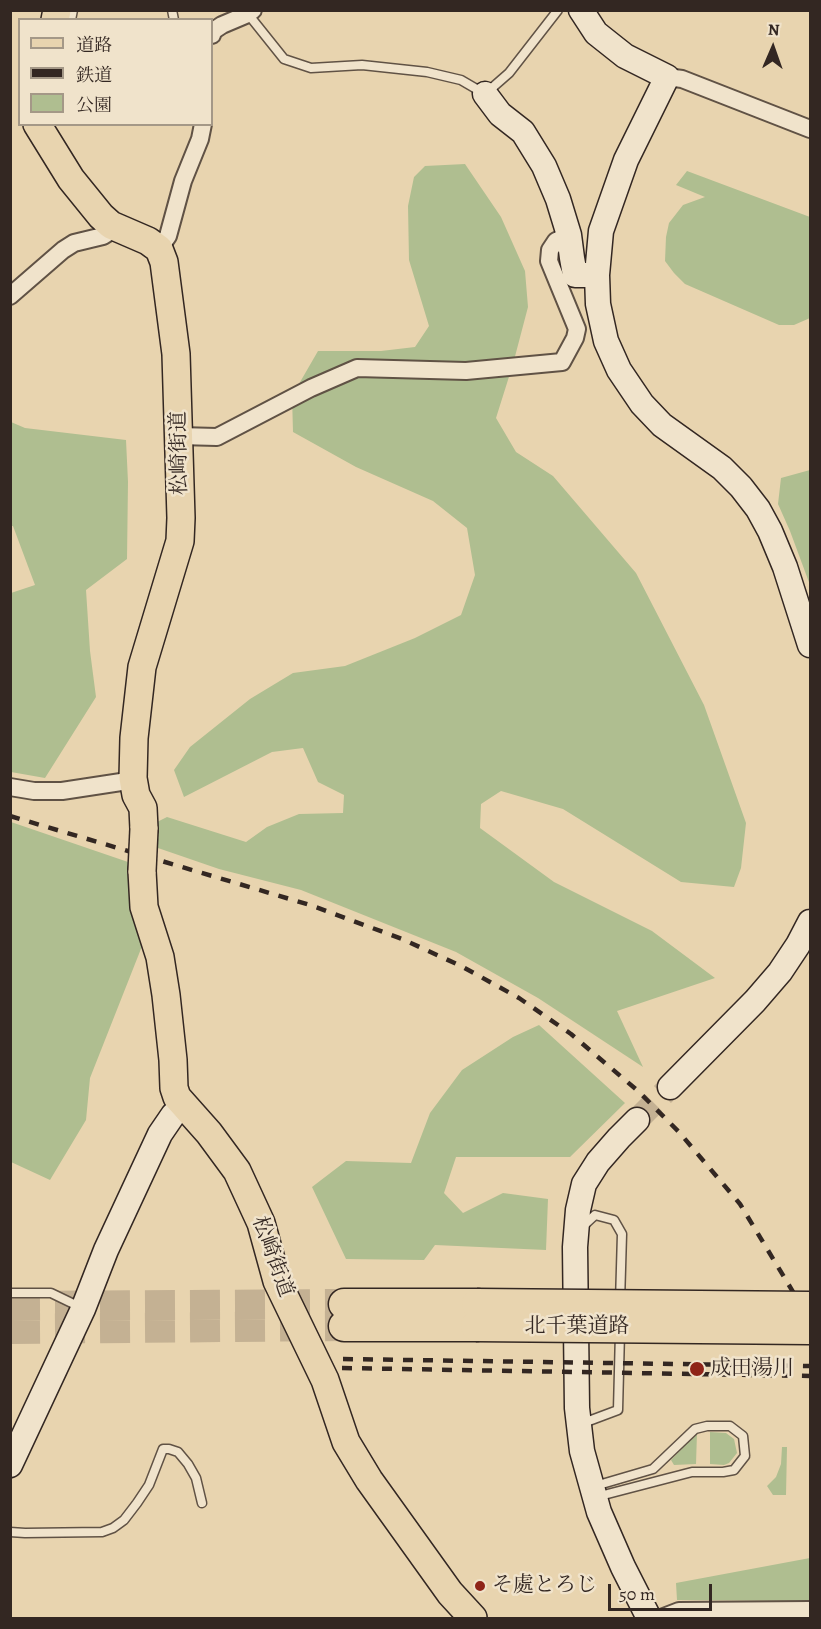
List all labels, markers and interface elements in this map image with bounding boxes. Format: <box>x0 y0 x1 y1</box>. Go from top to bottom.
legend <box>18 18 213 126</box>
north arrow <box>743 18 803 78</box>
text: N <box>767 19 780 41</box>
text: 道路 <box>76 33 112 57</box>
text: 鉄道 <box>76 63 112 87</box>
text: 公園 <box>76 93 112 117</box>
street label: 松崎街道 <box>167 411 193 495</box>
street label: 松崎街道 <box>246 1213 298 1301</box>
street label: 北千葉道路 <box>525 1314 629 1340</box>
place label: 成田湯川 <box>710 1356 794 1382</box>
marker: 成田湯川 <box>688 1360 706 1378</box>
scale bar <box>611 1572 714 1610</box>
place label: そ處とろじ <box>492 1573 597 1599</box>
marker: そ處とろじ <box>473 1579 487 1593</box>
text: 50 m <box>619 1582 655 1606</box>

